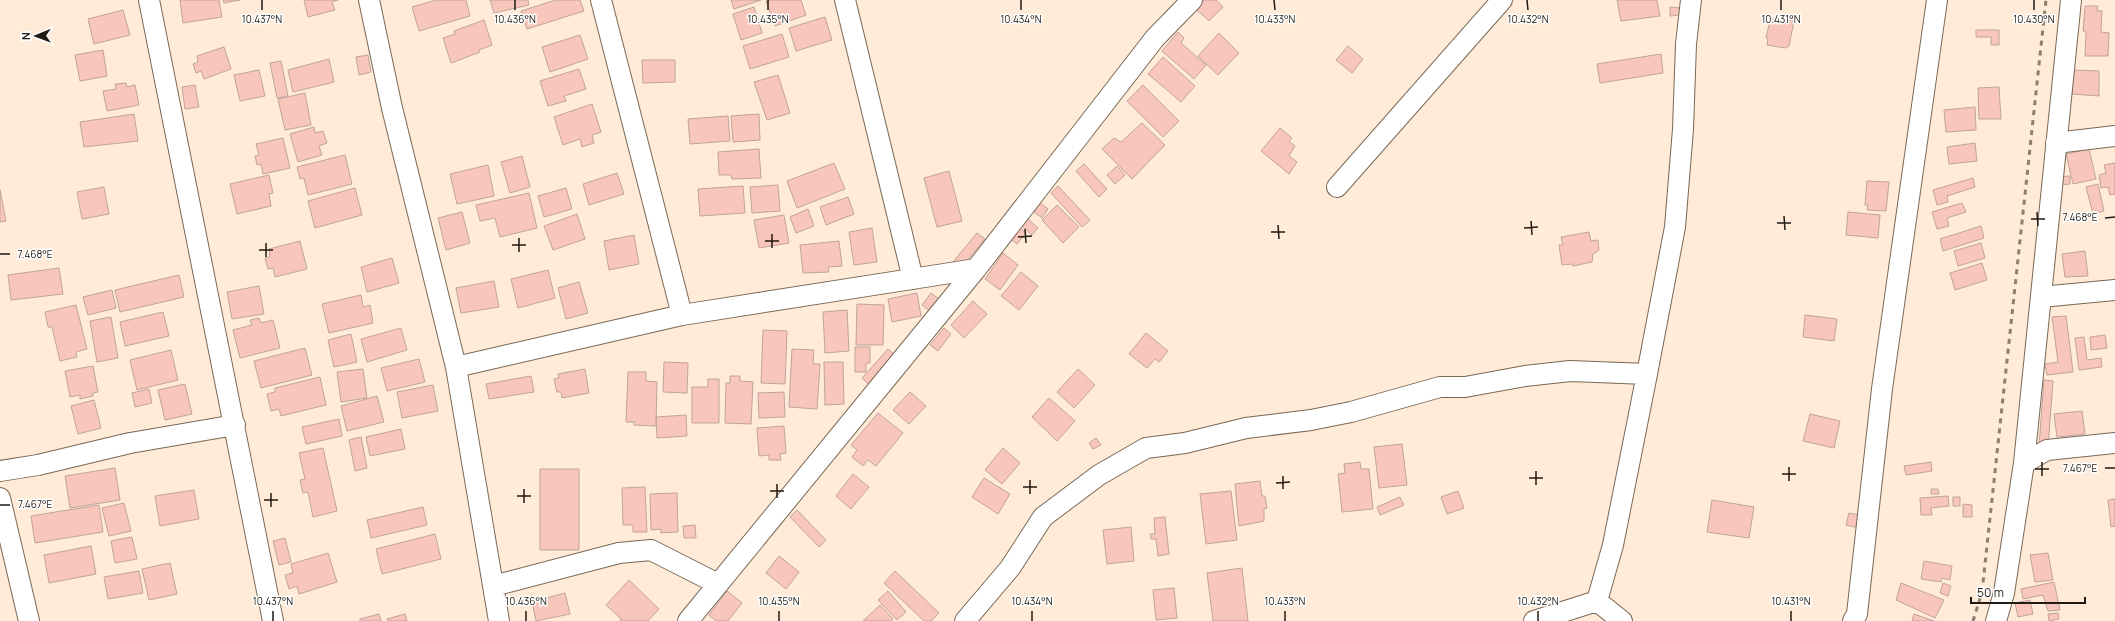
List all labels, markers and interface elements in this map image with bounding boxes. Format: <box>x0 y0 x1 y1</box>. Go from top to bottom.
text: 10.437°N <box>242 12 282 26</box>
text: 10.436°N <box>494 12 536 26</box>
text: 10.435°N <box>747 12 789 26</box>
text: 10.434°N <box>1000 12 1042 26</box>
text: 10.433°N <box>1255 12 1296 26</box>
text: 10.432°N <box>1507 12 1549 26</box>
text: 10.431°N <box>1761 12 1801 26</box>
text: 10.430°N <box>2013 12 2055 26</box>
north arrow <box>16 16 56 56</box>
text: N <box>18 32 33 40</box>
text: 7.468°E <box>2063 210 2098 224</box>
text: 7.468°E <box>18 247 53 261</box>
text: 7.467°E <box>2063 461 2097 475</box>
text: 7.467°E <box>18 497 52 511</box>
scale bar <box>1971 579 2085 605</box>
text: 50 m <box>1977 584 2004 601</box>
text: 10.437°N <box>253 594 293 608</box>
text: 10.436°N <box>505 594 547 608</box>
text: 10.435°N <box>758 594 800 608</box>
text: 10.434°N <box>1011 594 1053 608</box>
text: 10.433°N <box>1265 594 1306 608</box>
text: 10.432°N <box>1517 594 1559 608</box>
text: 10.431°N <box>1771 594 1811 608</box>

